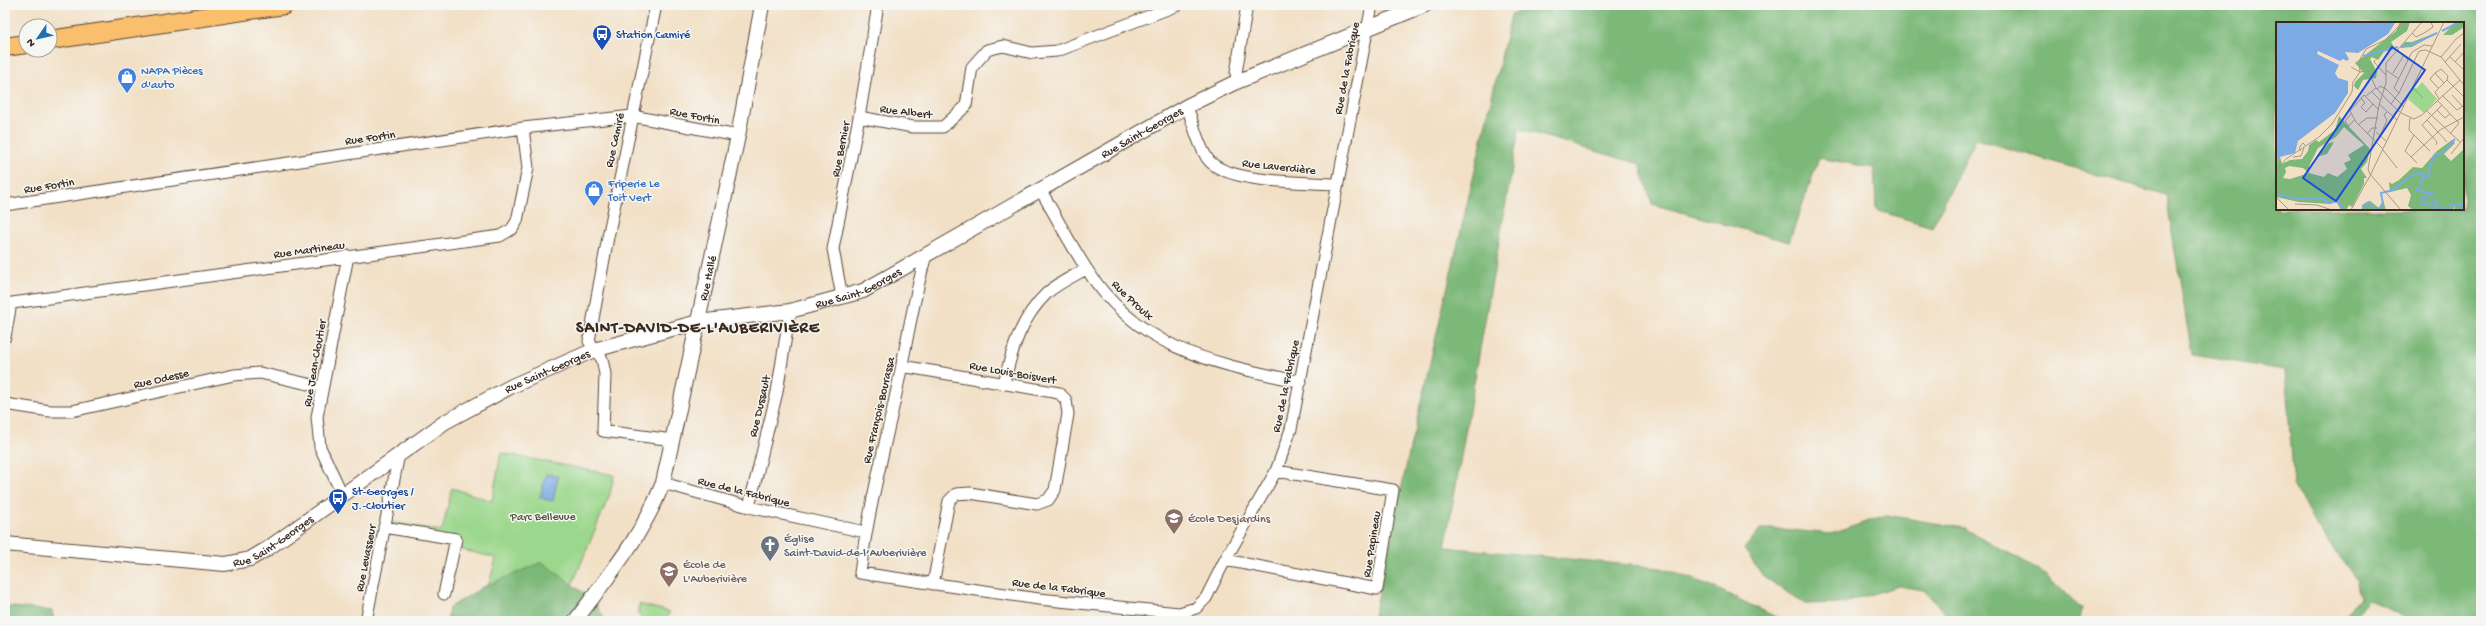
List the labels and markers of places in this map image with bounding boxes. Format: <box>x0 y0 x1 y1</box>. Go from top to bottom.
bus stop icon: Station Camiré <box>591 23 613 51</box>
place label: Station Camiré <box>616 29 691 43</box>
place label: NAPA Pièces d'auto <box>141 65 203 93</box>
shop icon: NAPA Pièces d'auto <box>116 66 138 94</box>
place label: Friperie Le Toit Vert <box>607 178 660 206</box>
shop icon: Friperie Le Toit Vert <box>583 179 605 207</box>
place label: St-Georges / J.-Cloutier <box>352 486 414 514</box>
bus stop icon: St-Georges / J.-Cloutier <box>327 487 349 515</box>
school or university icon: École Desjardins <box>1163 507 1185 535</box>
place label: École Desjardins <box>1188 513 1271 527</box>
place label: Église Saint-David-de-l’Auberivière <box>784 533 927 561</box>
church icon: Église Saint-David-de-l’Auberivière <box>759 534 781 562</box>
place label: École de L'Auberivière <box>683 559 748 587</box>
school or university icon: École de L'Auberivière <box>658 560 680 588</box>

